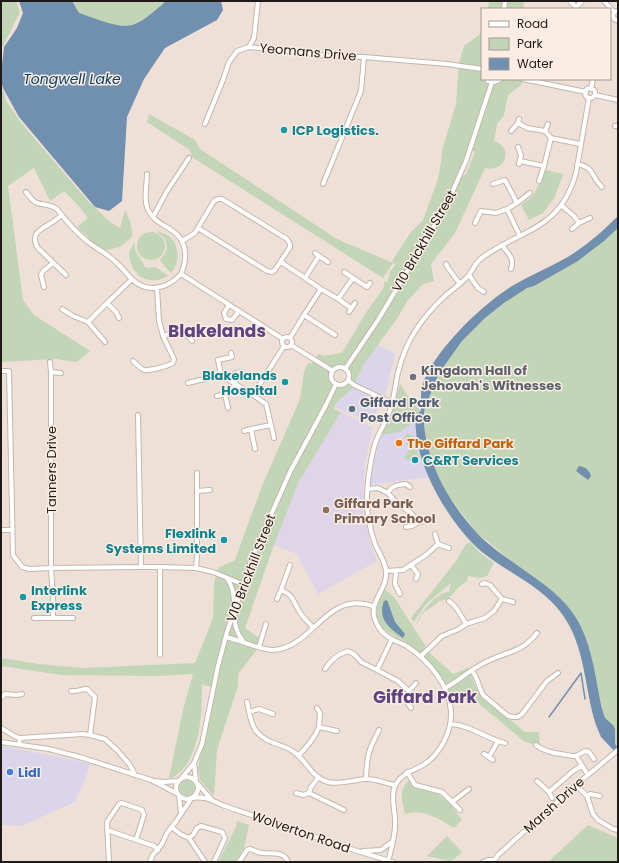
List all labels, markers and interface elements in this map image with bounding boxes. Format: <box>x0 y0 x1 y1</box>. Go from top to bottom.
legend <box>481 8 611 80</box>
text: Road <box>517 15 548 32</box>
text: Park <box>517 35 544 52</box>
street label: Yeomans Drive <box>259 38 357 66</box>
text: Water <box>517 55 554 72</box>
water label: Tongwell Lake <box>23 69 121 89</box>
place label: ICP Logistics. <box>292 121 379 140</box>
marker: ICP Logistics. <box>279 125 289 135</box>
street label: V10 Brickhill Street <box>387 186 461 295</box>
district label: Blakelands <box>168 319 266 343</box>
place label: Kingdom Hall of Jehovah's Witnesses <box>421 361 562 395</box>
place label: Blakelands Hospital <box>202 366 277 400</box>
marker: Kingdom Hall of Jehovah's Witnesses <box>408 372 418 382</box>
marker: Blakelands Hospital <box>280 377 290 387</box>
place label: Giffard Park Post Office <box>360 393 440 427</box>
marker: Giffard Park Post Office <box>347 404 357 414</box>
street label: Tanners Drive <box>42 426 61 514</box>
place label: The Giffard Park <box>407 434 514 453</box>
marker: The Giffard Park <box>394 438 404 448</box>
place label: C&RT Services <box>423 451 519 470</box>
marker: C&RT Services <box>410 455 420 465</box>
place label: Giffard Park Primary School <box>334 494 436 528</box>
marker: Giffard Park Primary School <box>321 505 331 515</box>
street label: V10 Brickhill Street <box>222 511 281 625</box>
place label: Flexlink Systems Limited <box>106 524 216 558</box>
marker: Flexlink Systems Limited <box>219 535 229 545</box>
place label: Interlink Express <box>31 581 87 615</box>
marker: Interlink Express <box>18 592 28 602</box>
district label: Giffard Park <box>373 685 478 709</box>
place label: Lidl <box>18 763 41 782</box>
marker: Lidl <box>5 767 15 777</box>
street label: Marsh Drive <box>519 773 589 837</box>
street label: Wolverton Road <box>249 806 353 858</box>

